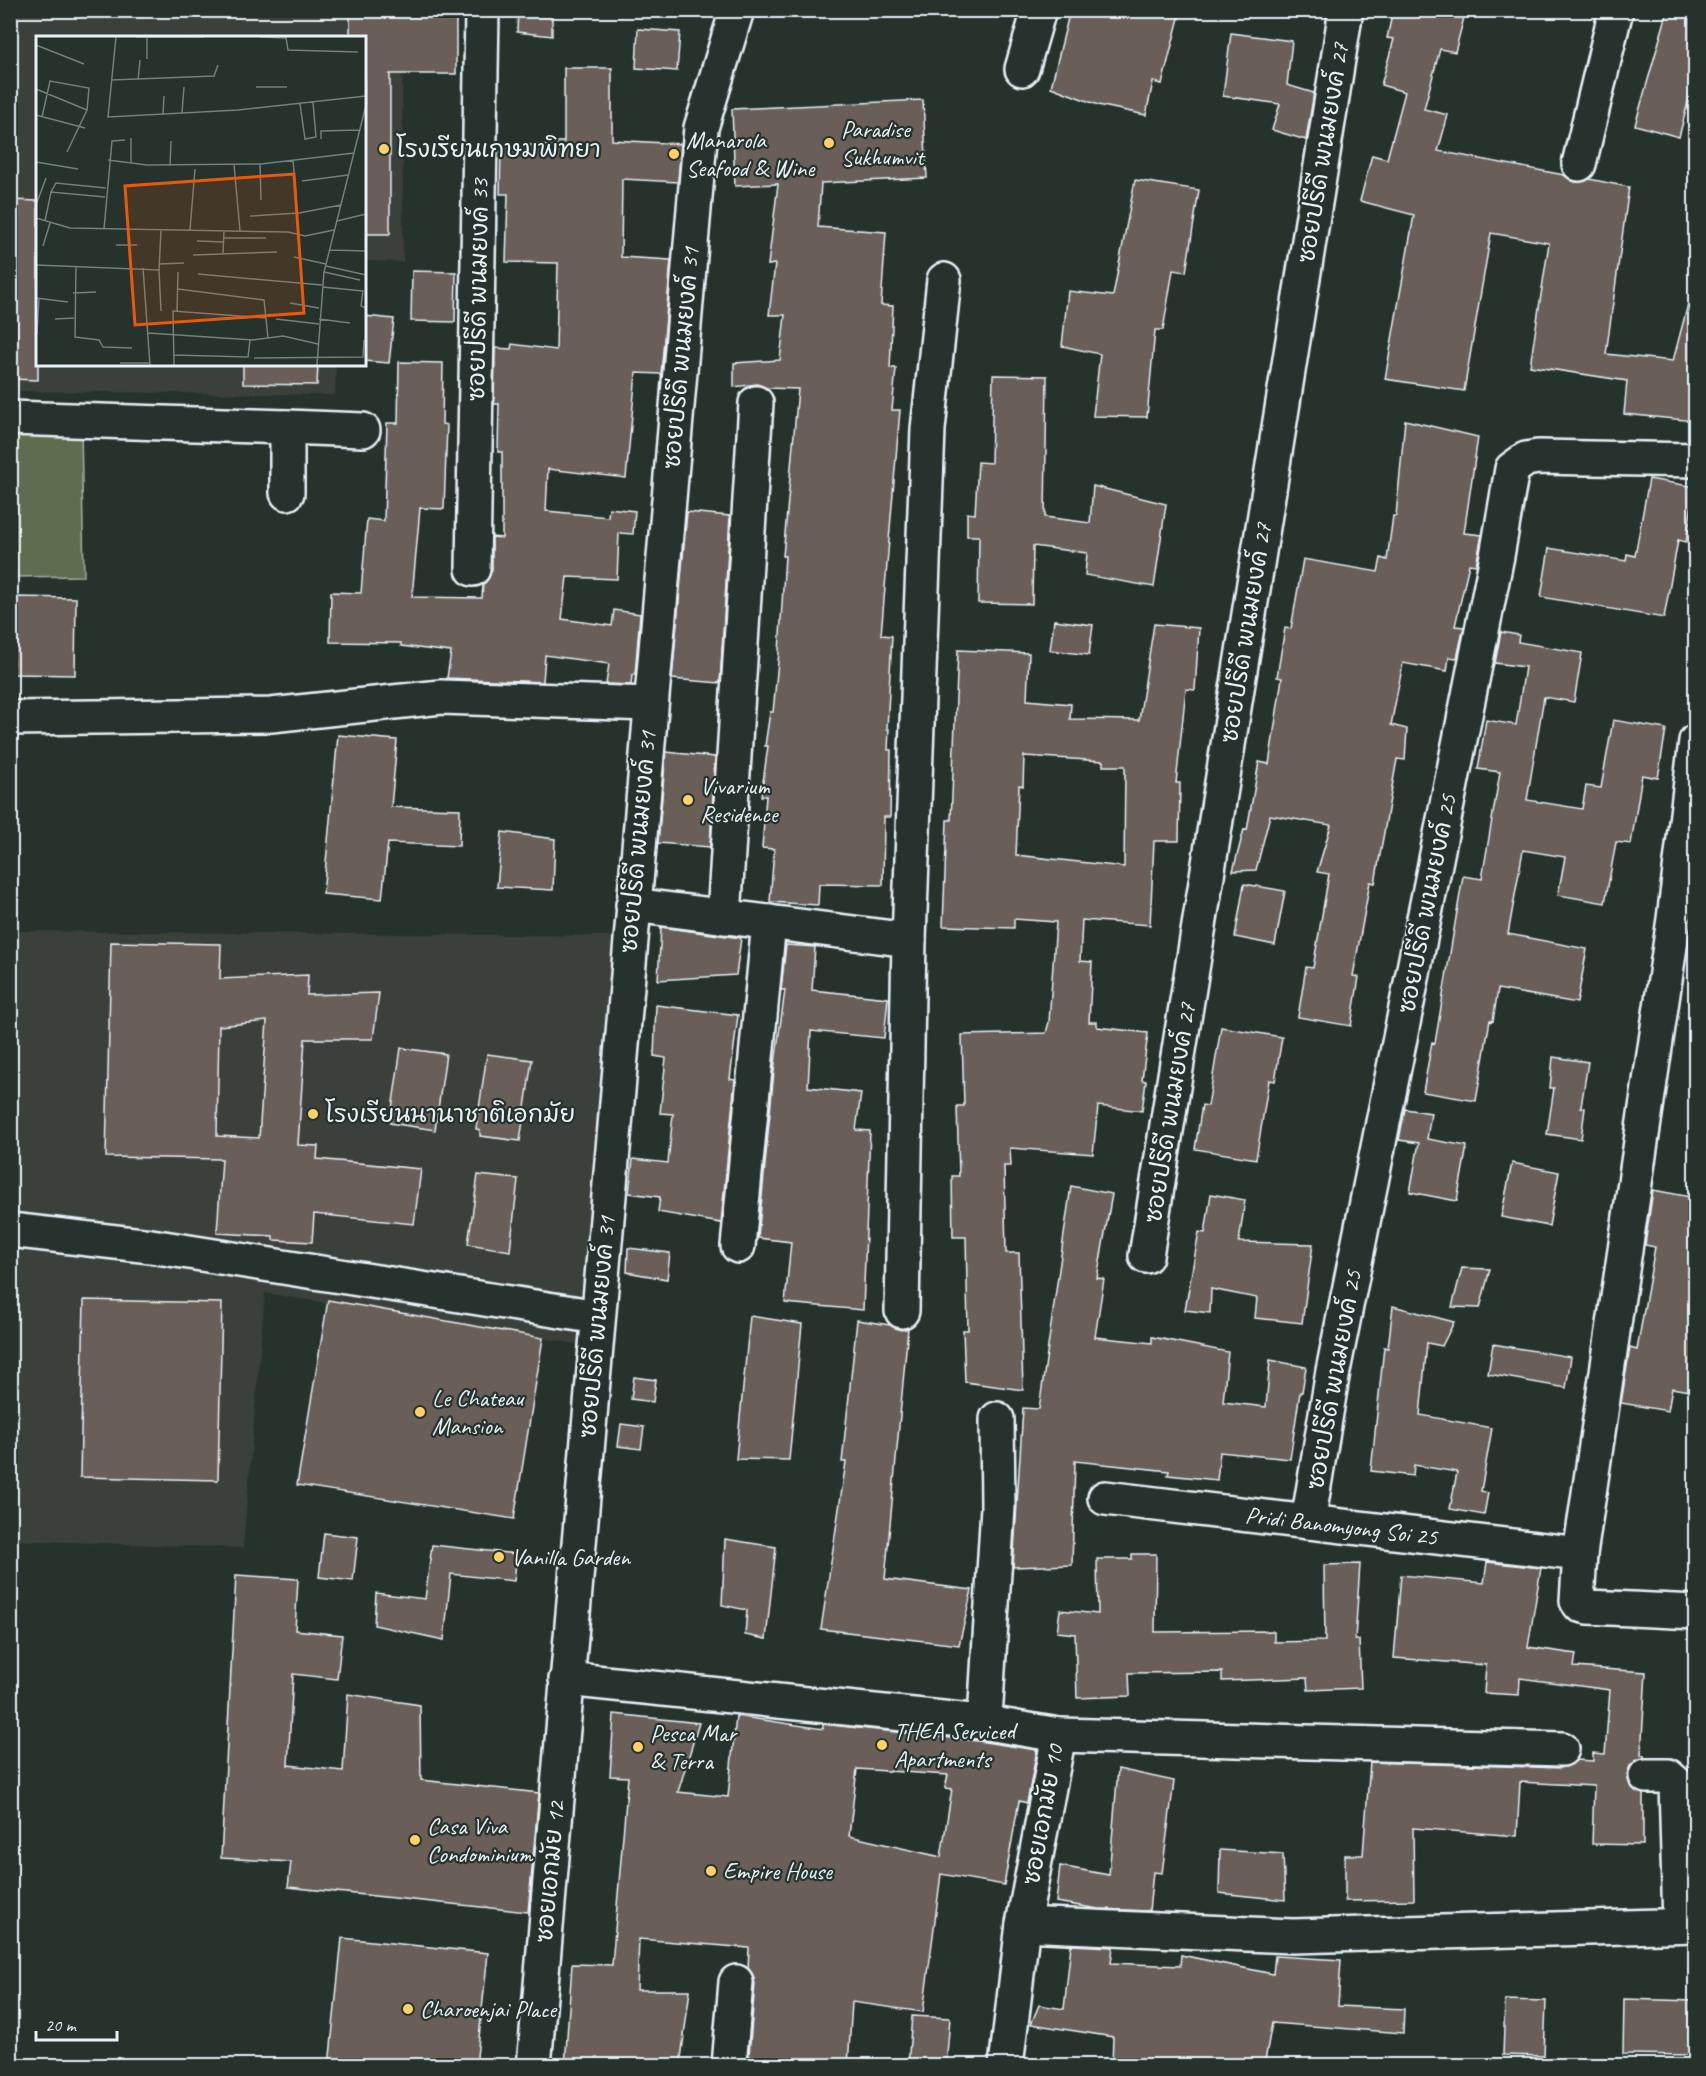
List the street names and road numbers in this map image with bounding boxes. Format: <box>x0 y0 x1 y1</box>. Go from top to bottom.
street label: ซอยปรีดี พนมยงค์ 27 <box>1290 40 1355 265</box>
street label: ซอยปรีดี พนมยงค์ 33 <box>460 176 495 401</box>
street label: ซอยปรีดี พนมยงค์ 31 <box>655 245 706 470</box>
street label: ซอยปรีดี พนมยงค์ 27 <box>1213 520 1278 745</box>
street label: ซอยปรีดี พนมยงค์ 31 <box>612 729 663 954</box>
street label: ซอยปรีดี พนมยงค์ 25 <box>1390 791 1463 1016</box>
street label: ซอยปรีดี พนมยงค์ 27 <box>1137 1000 1202 1225</box>
street label: ซอยปรีดี พนมยงค์ 31 <box>571 1214 622 1439</box>
street label: ซอยปรีดี พนมยงค์ 25 <box>1299 1267 1368 1492</box>
street label: Pridi Banomyong Soi 25 <box>1244 1500 1440 1552</box>
street label: ซอยเอกมัย 10 <box>1016 1741 1070 1887</box>
street label: ซอยเอกมัย 12 <box>529 1798 571 1944</box>

